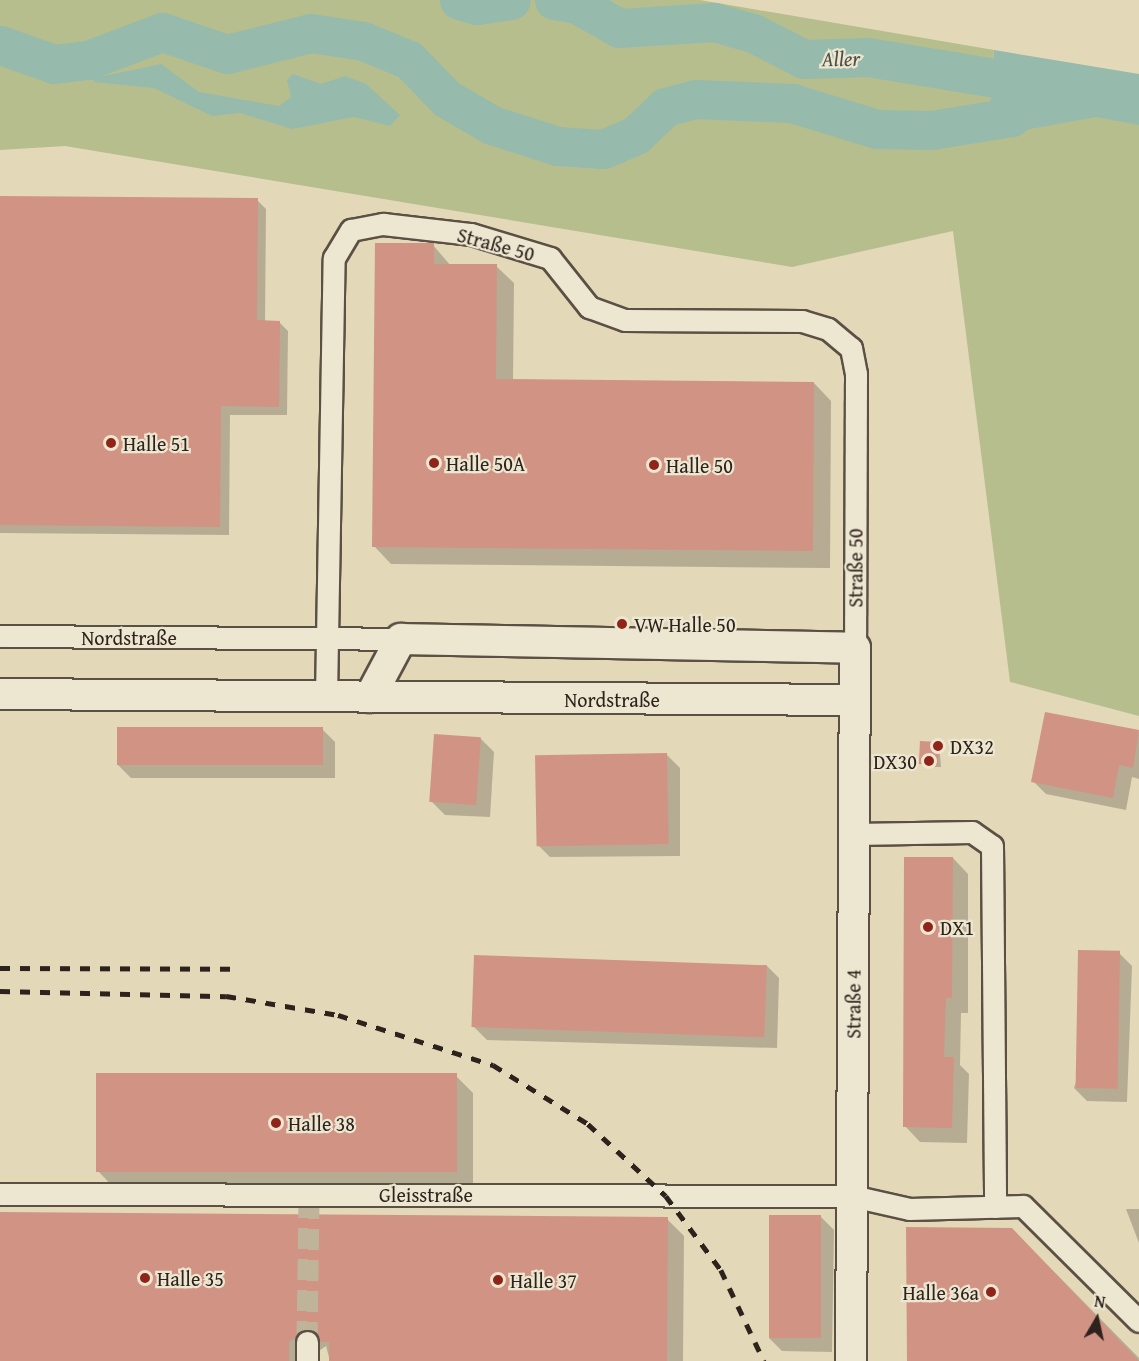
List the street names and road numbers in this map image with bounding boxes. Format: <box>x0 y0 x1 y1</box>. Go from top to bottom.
street label: Straße 50 <box>455 222 537 266</box>
street label: Straße 50 <box>843 528 867 608</box>
street label: Nordstraße <box>81 625 177 649</box>
street label: Nordstraße <box>564 687 660 711</box>
street label: Straße 4 <box>841 969 865 1039</box>
street label: Gleisstraße <box>379 1182 473 1206</box>

